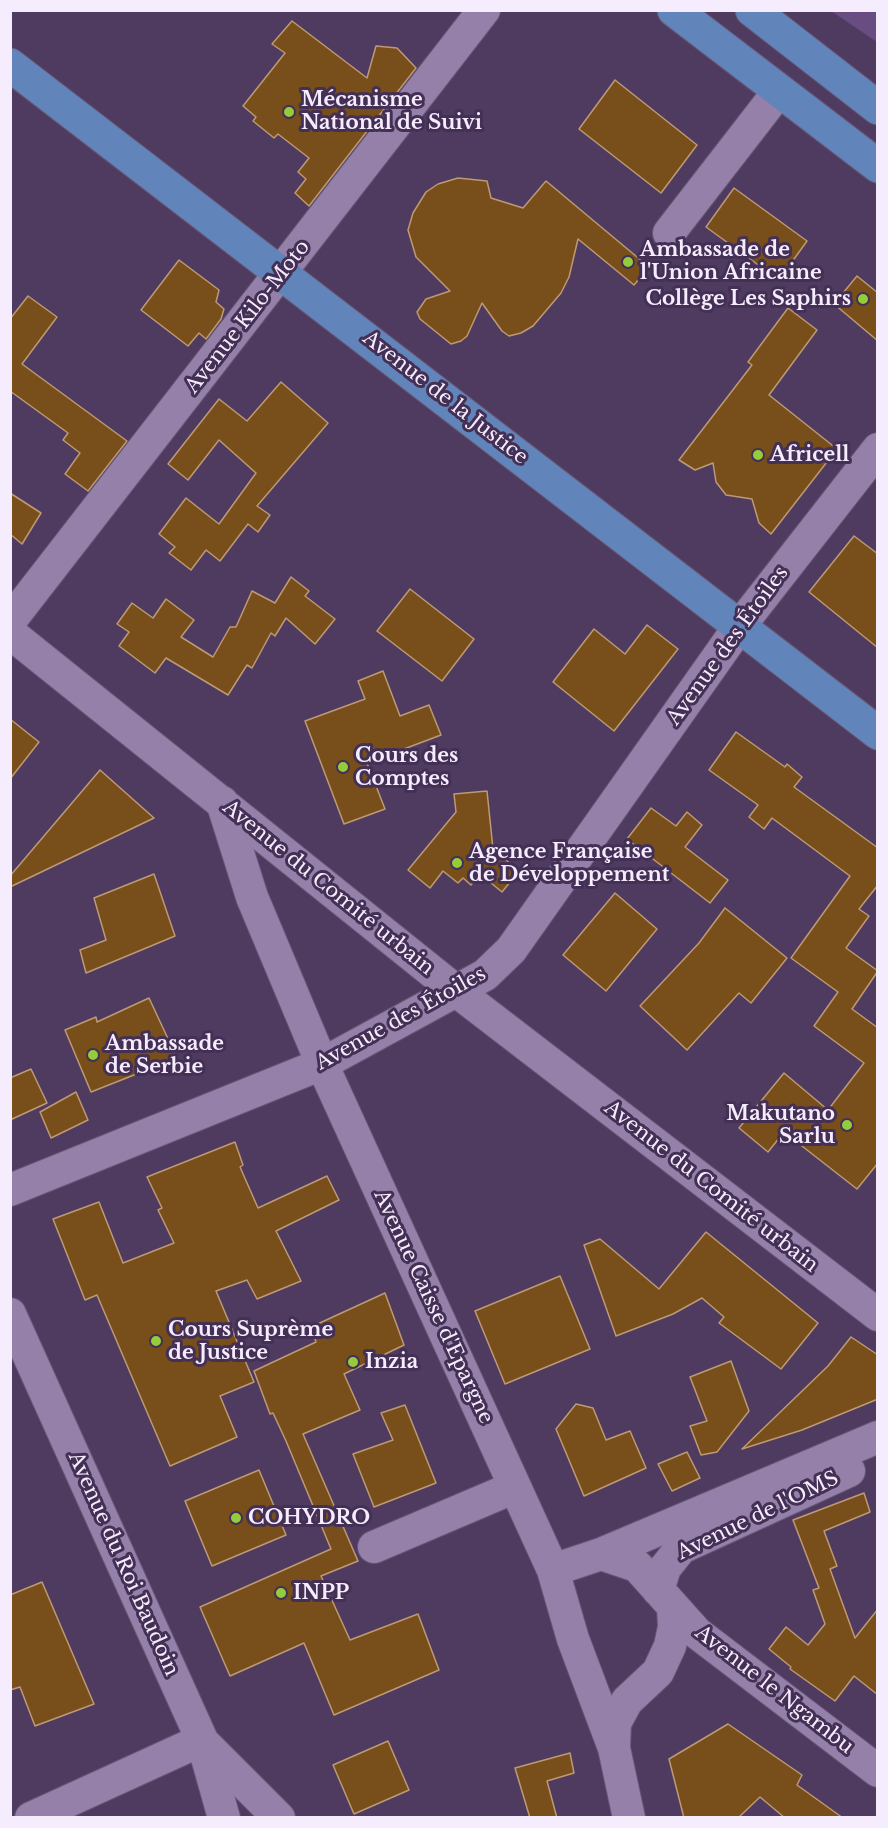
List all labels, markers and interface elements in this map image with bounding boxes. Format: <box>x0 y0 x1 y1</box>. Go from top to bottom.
place label: Mécanisme National de Suivi <box>301 88 482 135</box>
marker: Mécanisme National de Suivi <box>282 105 296 119</box>
street label: Avenue Kilo-Moto <box>181 236 315 398</box>
place label: Ambassade de l'Union Africaine <box>640 238 822 285</box>
marker: Ambassade de l'Union Africaine <box>621 255 635 269</box>
place label: Collège Les Saphirs <box>645 287 851 311</box>
marker: Collège Les Saphirs <box>856 292 870 306</box>
street label: Avenue de la Justice <box>358 326 532 470</box>
place label: Africell <box>770 443 849 467</box>
marker: Africell <box>751 448 765 462</box>
street label: Avenue des Étoiles <box>662 562 794 730</box>
place label: Cours des Comptes <box>355 744 458 791</box>
marker: Cours des Comptes <box>336 760 350 774</box>
street label: Avenue du Comité urbain <box>218 795 438 981</box>
place label: Agence Française de Développement <box>469 840 669 887</box>
marker: Agence Française de Développement <box>450 856 464 870</box>
street label: Avenue des Étoiles <box>312 962 490 1076</box>
place label: Ambassade de Serbie <box>105 1032 224 1079</box>
marker: Ambassade de Serbie <box>86 1048 100 1062</box>
street label: Avenue du Comité urbain <box>599 1096 823 1278</box>
place label: Makutano Sarlu <box>726 1102 835 1149</box>
marker: Makutano Sarlu <box>840 1118 854 1132</box>
street label: Avenue Caisse d'Epargne <box>368 1186 498 1428</box>
place label: Cours Suprème de Justice <box>168 1318 333 1365</box>
marker: Cours Suprème de Justice <box>149 1334 163 1348</box>
place label: Inzia <box>365 1350 418 1374</box>
marker: Inzia <box>346 1355 360 1369</box>
street label: Avenue du Roi Baudoin <box>63 1448 183 1680</box>
street label: Avenue de l'OMS <box>673 1467 843 1565</box>
place label: COHYDRO <box>248 1506 370 1530</box>
marker: COHYDRO <box>229 1511 243 1525</box>
place label: INPP <box>293 1581 349 1605</box>
marker: INPP <box>274 1586 288 1600</box>
street label: Avenue le Ngambu <box>690 1621 858 1759</box>

